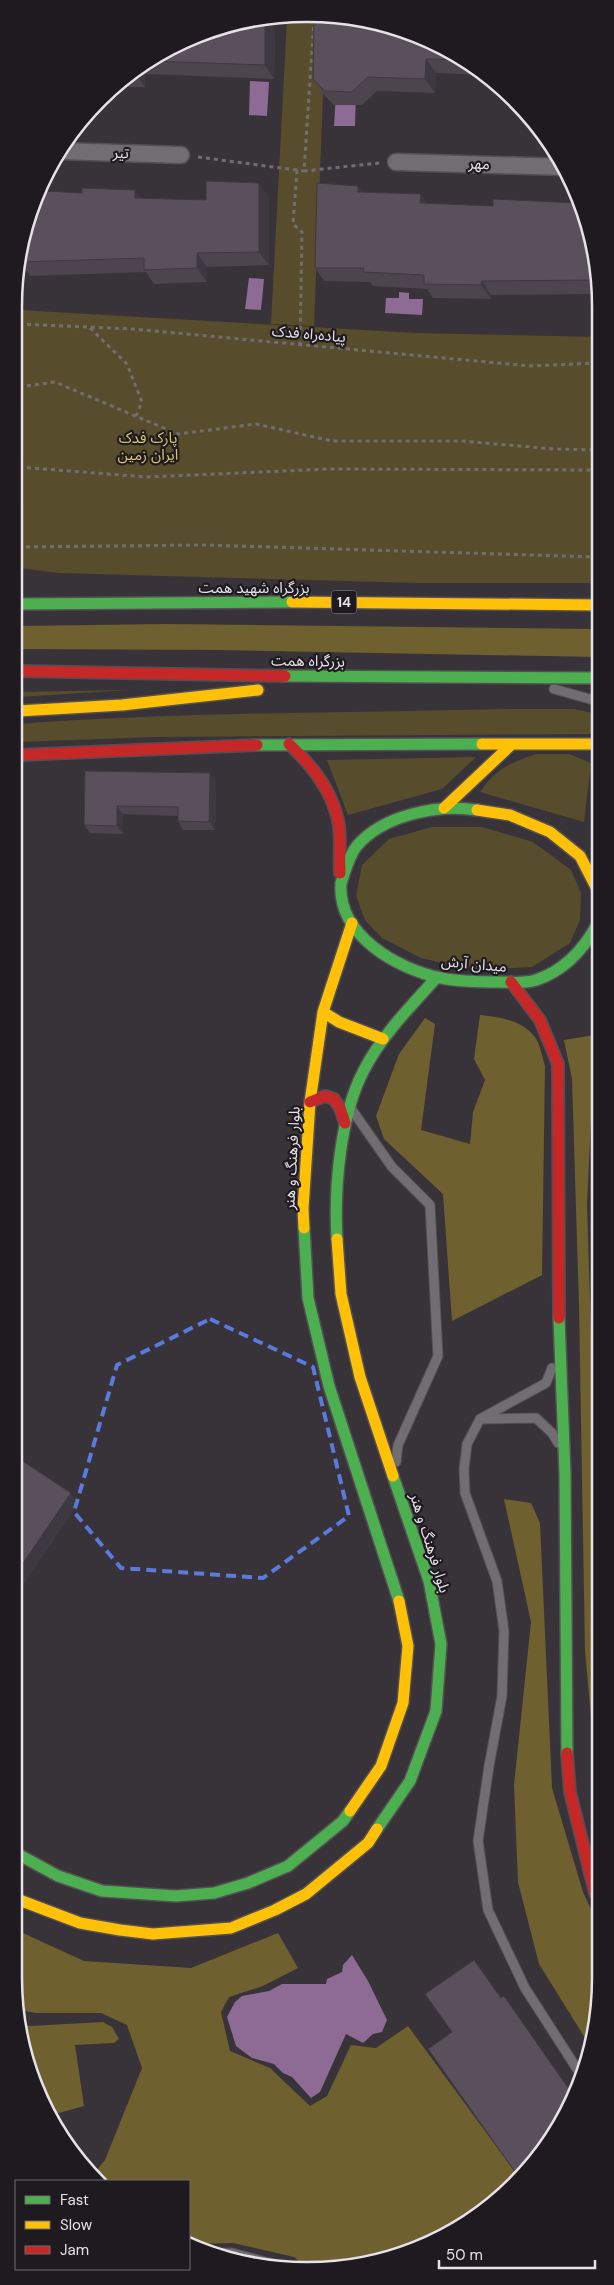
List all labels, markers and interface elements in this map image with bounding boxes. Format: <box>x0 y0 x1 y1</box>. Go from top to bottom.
street label: تیر <box>112 143 129 163</box>
street label: مهر <box>467 154 490 174</box>
street label: پیاده‌راه فدک <box>271 321 347 347</box>
park label: پارک فدک ایران زمین <box>118 428 178 465</box>
street label: بزرگراه شهید همت <box>199 578 309 598</box>
road number: 14 <box>332 590 356 614</box>
street label: بزرگراه همت <box>271 650 345 672</box>
street label: میدان آرش <box>440 951 508 977</box>
street label: بلوار فرهنگ و هنر <box>279 1106 305 1211</box>
street label: بلوار فرهنگ و هنر <box>405 1490 455 1595</box>
legend <box>15 2180 190 2270</box>
text: Fast <box>60 2190 89 2210</box>
text: Slow <box>60 2215 93 2235</box>
scale bar <box>439 2238 595 2270</box>
text: Jam <box>60 2240 89 2260</box>
text: 50 m <box>446 2245 483 2265</box>

